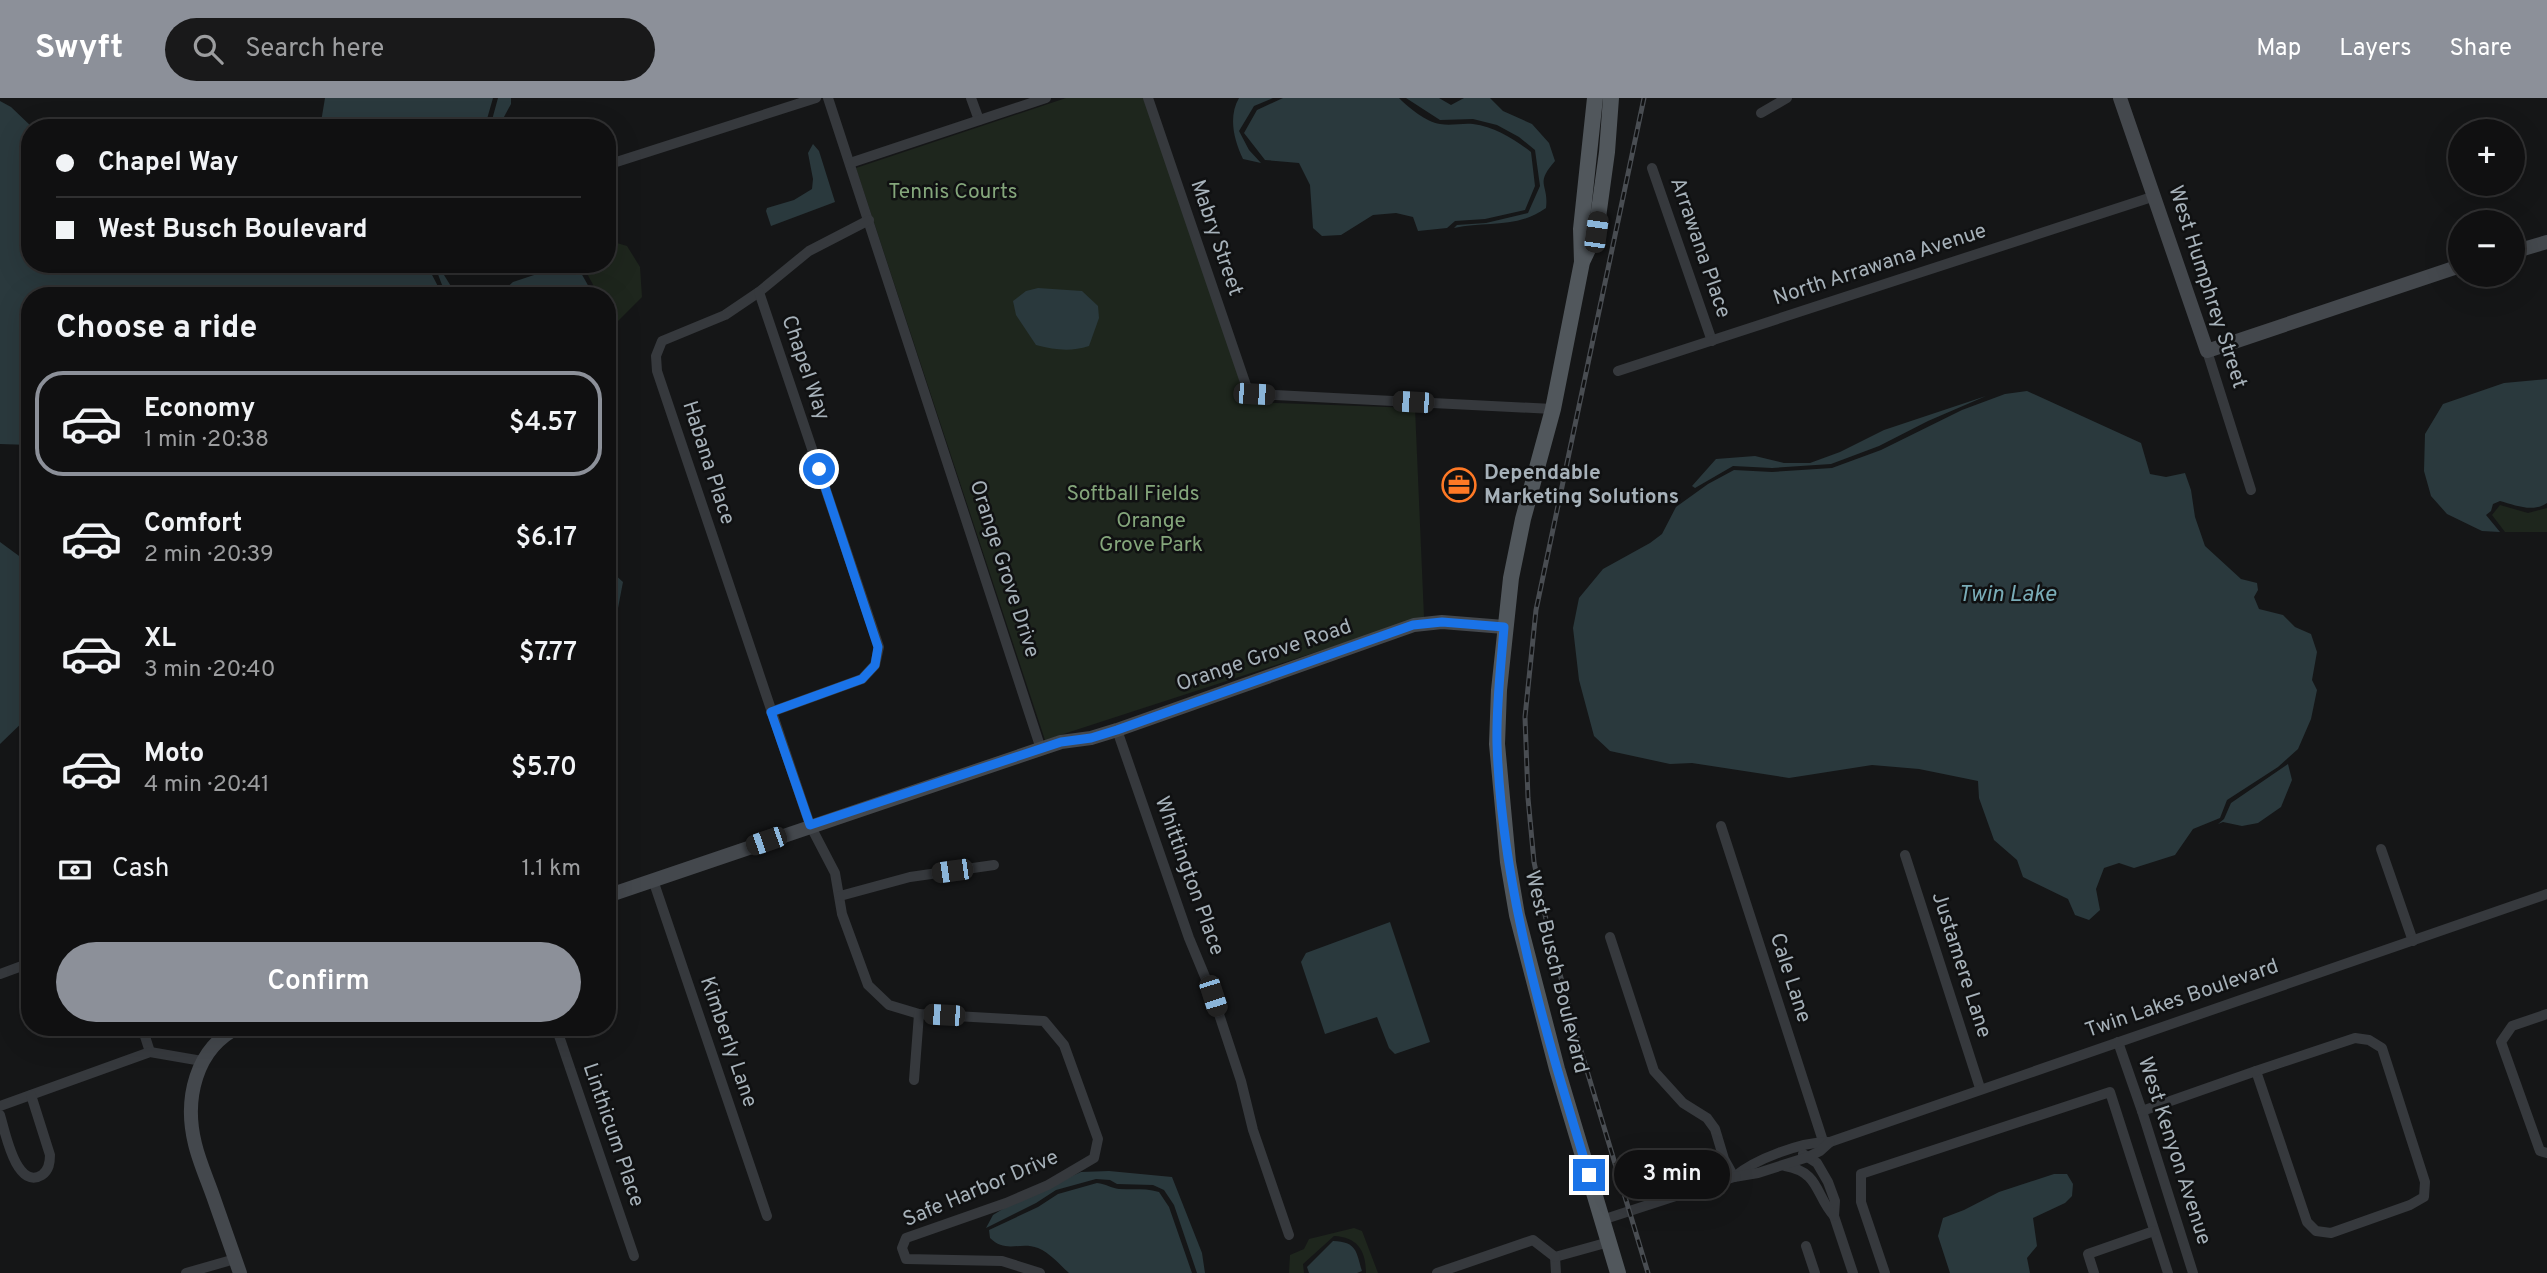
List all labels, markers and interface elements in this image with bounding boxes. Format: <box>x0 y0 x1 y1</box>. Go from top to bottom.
search box <box>165 18 655 81</box>
text: Swyft <box>35 28 123 70</box>
icon: search <box>189 30 227 68</box>
text: Search here <box>245 33 384 66</box>
text: Map <box>2256 34 2301 64</box>
text: Layers <box>2339 34 2411 64</box>
text: Share <box>2449 34 2512 64</box>
map controls <box>2448 119 2525 287</box>
button: + <box>2448 119 2525 196</box>
text: Chapel Way <box>98 147 238 180</box>
street label: Arrawana Place <box>1663 174 1737 322</box>
street label: Mabry Street <box>1184 176 1248 300</box>
park label: Tennis Courts <box>888 179 1018 206</box>
street label: West Humphrey Street <box>2161 182 2253 392</box>
car <box>1583 210 1610 254</box>
button: − <box>2448 210 2525 287</box>
text: West Busch Boulevard <box>98 214 368 247</box>
street label: North Arrawana Avenue <box>1770 218 1990 312</box>
text: Choose a ride <box>56 309 257 349</box>
street label: Chapel Way <box>774 312 836 424</box>
car <box>1233 382 1276 406</box>
car <box>1392 390 1435 414</box>
icon: car <box>60 392 123 455</box>
text: Economy <box>144 393 255 426</box>
street label: Habana Place <box>675 398 741 528</box>
text: $4.57 <box>509 407 577 440</box>
text: 1 min · 20:38 <box>144 426 269 455</box>
route start <box>803 453 835 485</box>
place label: Dependable Marketing Solutions <box>1484 460 1679 511</box>
office icon: Dependable Marketing Solutions <box>1440 466 1478 504</box>
street label: Orange Grove Drive <box>963 477 1045 661</box>
park label: Softball Fields <box>1066 481 1200 508</box>
icon: car <box>60 507 123 570</box>
text: Comfort <box>144 508 242 541</box>
park label: Orange Grove Park <box>1099 508 1203 559</box>
text: $6.17 <box>516 522 577 555</box>
text: 2 min · 20:39 <box>144 541 274 570</box>
water label: Twin Lake <box>1958 581 2057 610</box>
street label: Orange Grove Road <box>1173 613 1355 699</box>
icon: car <box>60 622 123 685</box>
text: XL <box>144 623 176 656</box>
text: $7.77 <box>519 637 577 670</box>
text: 3 min · 20:40 <box>144 656 275 685</box>
icon: car <box>60 737 123 800</box>
text: Moto <box>144 738 204 771</box>
text: $5.70 <box>511 752 577 785</box>
text: 4 min · 20:41 <box>144 771 270 800</box>
street label: Whittington Place <box>1148 793 1230 959</box>
car <box>743 824 790 858</box>
icon: cash <box>56 851 94 889</box>
text: Cash <box>112 853 169 886</box>
text: 1.1 km <box>522 855 581 884</box>
car <box>930 858 975 884</box>
street label: West Busch Boulevard <box>1518 868 1594 1076</box>
street label: Justamere Lane <box>1925 889 1997 1041</box>
street label: Cale Lane <box>1763 930 1817 1026</box>
button: Confirm <box>56 942 581 1022</box>
street label: Twin Lakes Boulevard <box>2082 953 2282 1045</box>
street label: Kimberly Lane <box>693 973 763 1111</box>
car <box>1197 973 1230 1019</box>
car <box>923 1003 966 1027</box>
street label: West Kenyon Avenue <box>2131 1054 2217 1248</box>
street label: Linthicum Place <box>576 1060 650 1210</box>
street label: Safe Harbor Drive <box>899 1144 1063 1234</box>
callout: 3 min <box>1614 1150 1729 1200</box>
route end <box>1573 1159 1605 1191</box>
text: 3 min <box>1642 1160 1702 1189</box>

